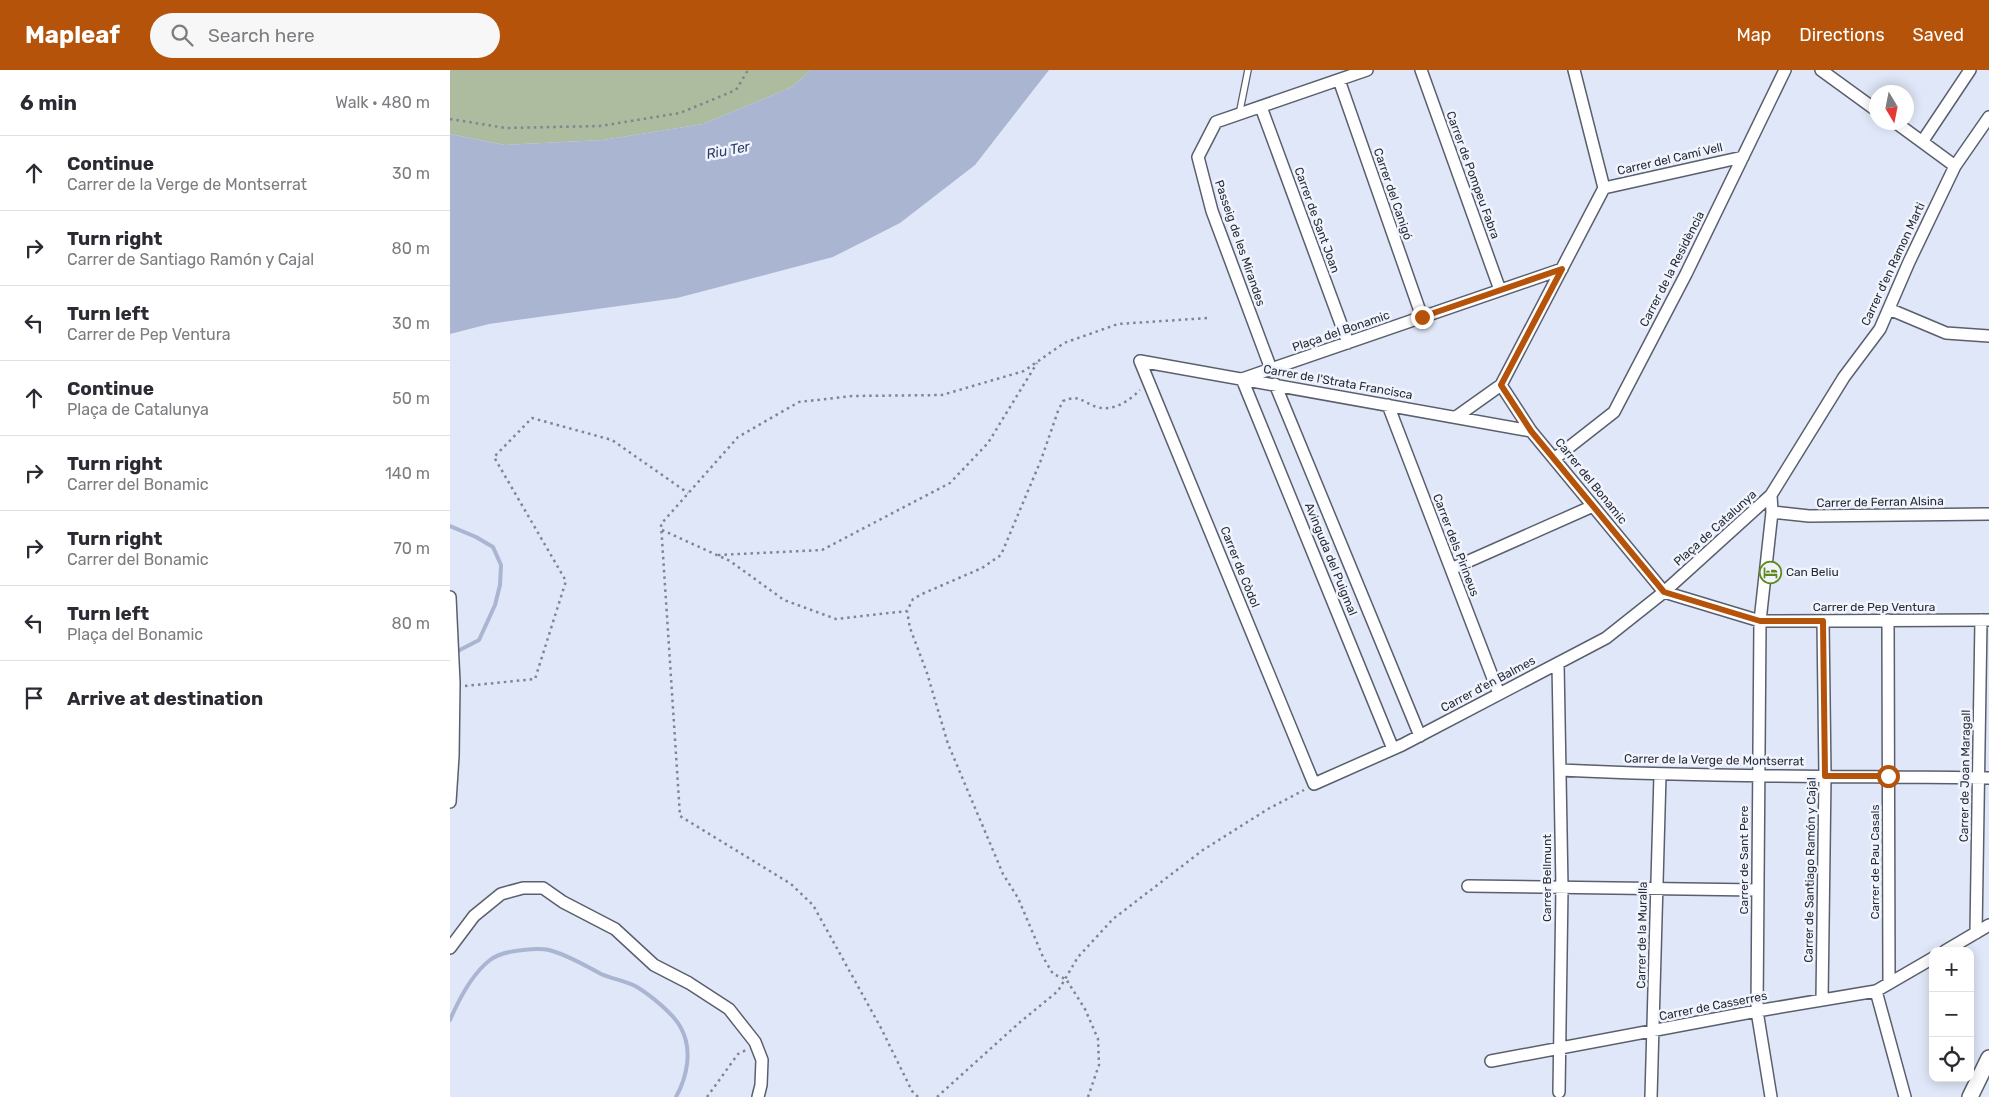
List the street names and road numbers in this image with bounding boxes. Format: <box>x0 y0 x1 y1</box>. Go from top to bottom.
street label: Carrer de Pompeu Fabra <box>1443 109 1503 241</box>
street label: Carrer del Camí Vell <box>1616 140 1724 178</box>
street label: Carrer del Canigó <box>1371 146 1415 242</box>
street label: Carrer de Sant Joan <box>1291 165 1343 275</box>
street label: Passeig de les Mirandes <box>1212 178 1268 308</box>
street label: Carrer d'en Ramon Marti <box>1858 200 1928 328</box>
street label: Carrer de la Residència <box>1637 209 1707 329</box>
street label: Plaça del Bonamic <box>1290 308 1392 354</box>
street label: Carrer de l'Strata Francisca <box>1262 362 1414 402</box>
street label: Carrer del Bonamic <box>1552 435 1630 527</box>
street label: Plaça de Catalunya <box>1671 487 1759 569</box>
street label: Carrer dels Pirineus <box>1430 492 1482 598</box>
street label: Carrer de Ferran Alsina <box>1816 494 1944 510</box>
street label: Avinguda del Puigmal <box>1302 501 1360 618</box>
street label: Carrer de Còdol <box>1217 524 1263 610</box>
street label: Carrer de Pep Ventura <box>1813 600 1935 614</box>
street label: Carrer d'en Balmes <box>1438 653 1538 715</box>
street label: Carrer de Joan Maragall <box>1957 710 1973 842</box>
street label: Carrer de la Verge de Montserrat <box>1624 751 1804 769</box>
street label: Carrer de Santiago Ramón y Cajal <box>1801 777 1819 963</box>
street label: Carrer de Pau Casals <box>1868 804 1882 920</box>
street label: Carrer de Sant Pere <box>1737 805 1751 914</box>
street label: Carrer Bellmunt <box>1540 834 1554 922</box>
street label: Carrer de la Muralla <box>1634 881 1650 989</box>
street label: Carrer de Casserres <box>1658 989 1768 1023</box>

